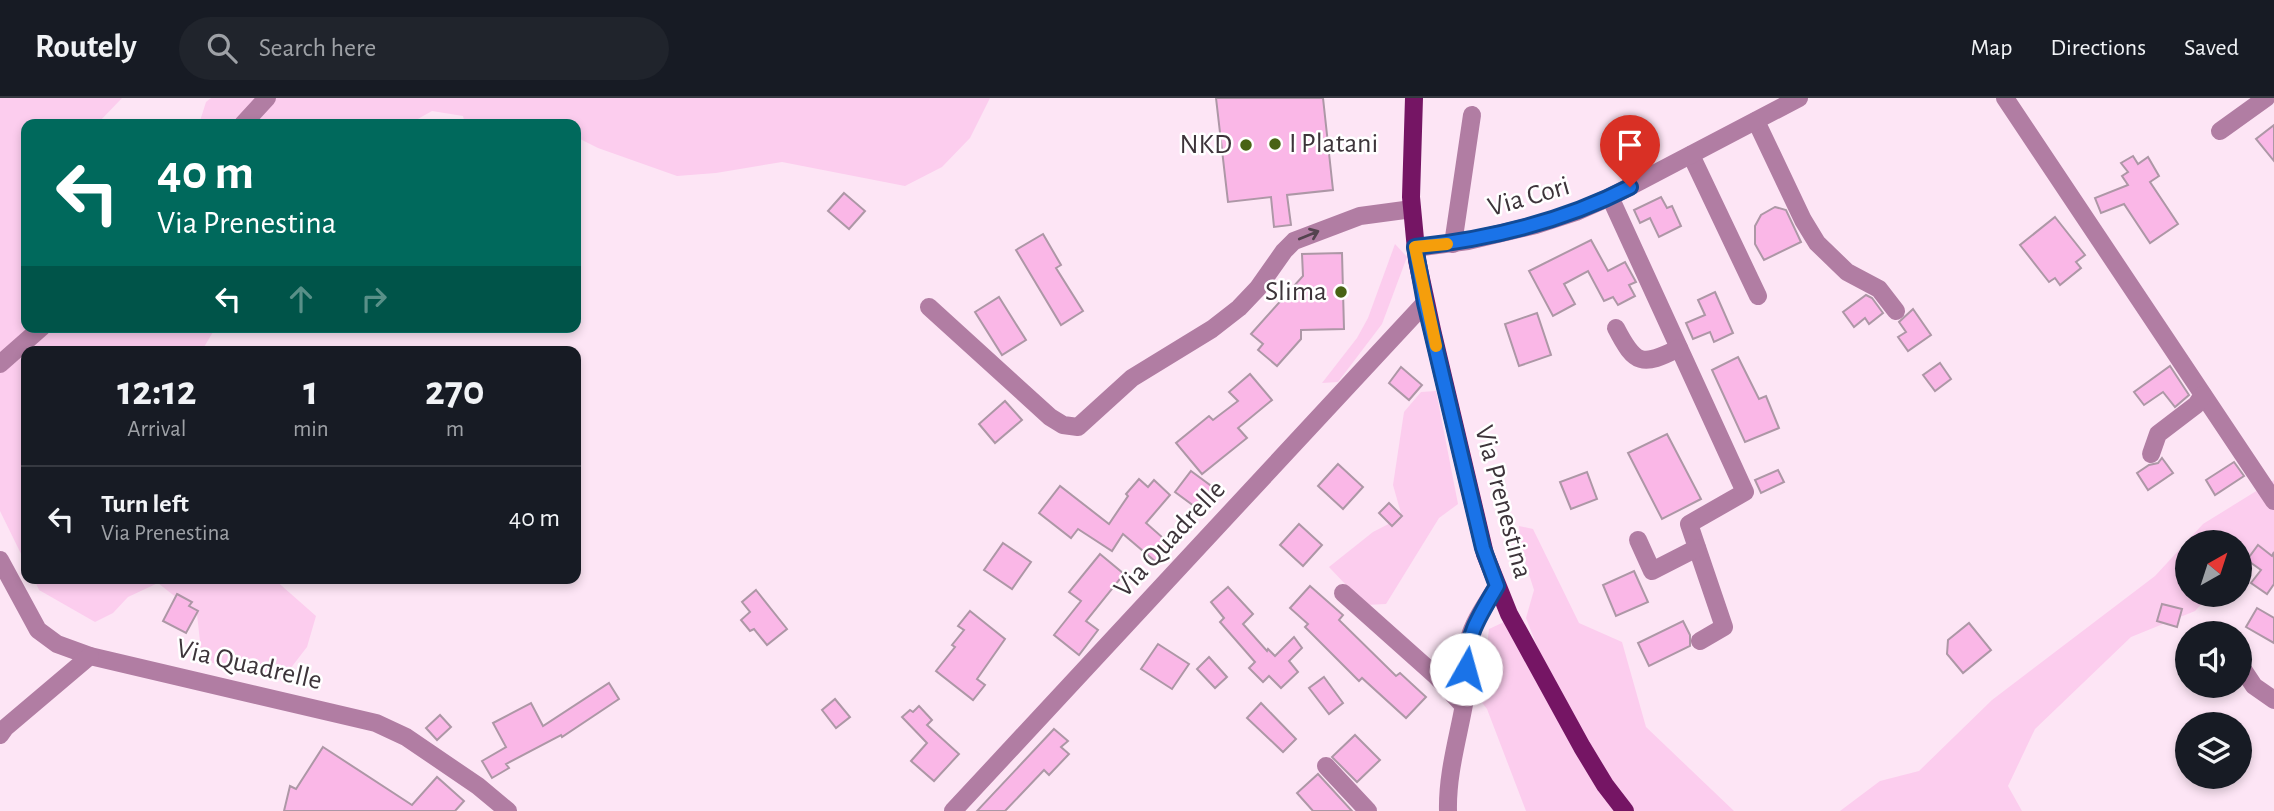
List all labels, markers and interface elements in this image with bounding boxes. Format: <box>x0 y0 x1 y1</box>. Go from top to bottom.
search box <box>179 17 669 80</box>
icon: search <box>203 29 241 67</box>
text: Routely <box>35 31 137 64</box>
text: Search here <box>259 35 376 61</box>
text: Map <box>1970 36 2012 60</box>
text: Directions <box>2050 36 2146 60</box>
text: Saved <box>2184 36 2239 60</box>
pin <box>1600 115 1660 187</box>
icon: arrive <box>1611 126 1649 164</box>
place label: I Platani <box>1289 130 1378 158</box>
place label: NKD <box>1179 131 1232 159</box>
marker: I Platani <box>1267 136 1283 152</box>
marker: NKD <box>1238 137 1254 153</box>
icon: left <box>42 147 133 238</box>
text: 40 m <box>157 149 254 198</box>
street label: Via Cori <box>1485 172 1573 222</box>
text: Via Prenestina <box>157 207 336 239</box>
one-way arrow <box>1298 227 1319 240</box>
place label: Slima <box>1265 278 1327 306</box>
icon: left <box>209 280 247 318</box>
icon: ahead <box>282 280 320 318</box>
icon: right <box>355 280 393 318</box>
marker: Slima <box>1333 284 1349 300</box>
text: 12:12 <box>117 370 197 412</box>
text: 1 <box>303 370 318 412</box>
text: 270 <box>425 370 485 412</box>
text: Arrival <box>127 418 187 441</box>
text: min <box>293 418 329 441</box>
text: m <box>446 418 464 441</box>
street label: Via Prenestina <box>1469 423 1537 582</box>
street label: Via Quadrelle <box>1109 475 1231 603</box>
text: Turn left <box>101 491 189 517</box>
icon: left <box>42 500 80 538</box>
text: 40 m <box>509 505 560 531</box>
text: Via Prenestina <box>101 522 230 545</box>
north arrow <box>2175 530 2252 607</box>
map controls <box>2175 530 2252 789</box>
button: sound <box>2175 621 2252 698</box>
position arrow <box>1429 632 1503 706</box>
street label: Via Quadrelle <box>174 635 324 695</box>
button: layers <box>2175 712 2252 789</box>

